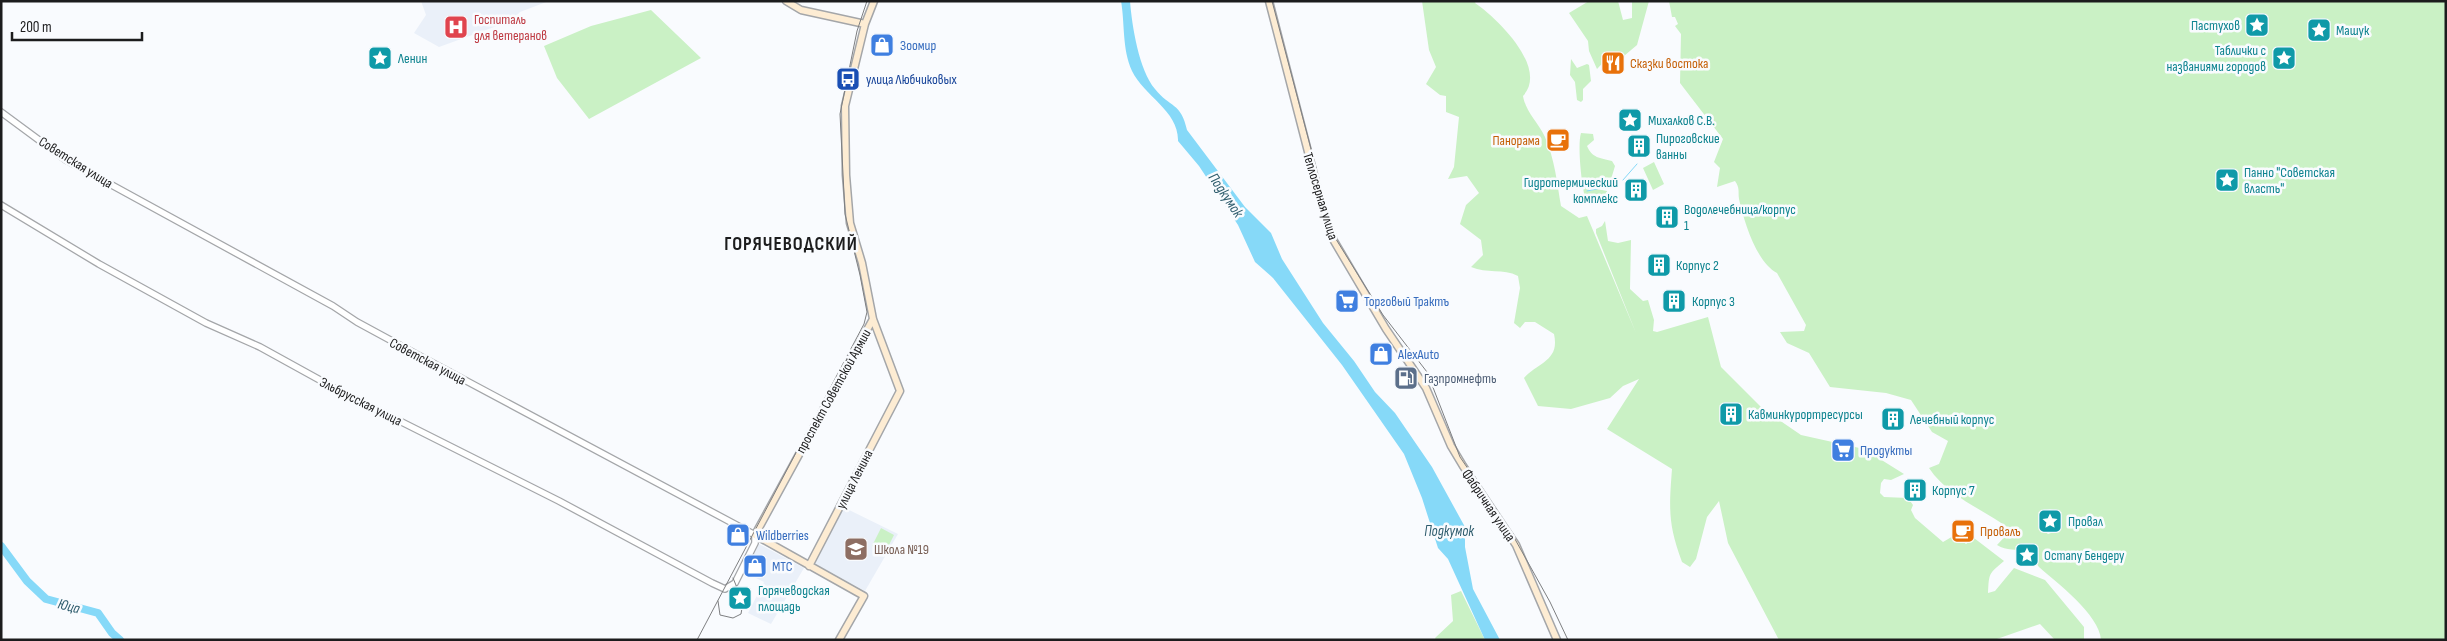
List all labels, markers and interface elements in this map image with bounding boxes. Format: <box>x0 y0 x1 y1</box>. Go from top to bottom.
scale bar <box>12 10 142 42</box>
place label: Госпиталь для ветеранов <box>474 11 547 44</box>
place icon: Пастухов <box>2244 12 2270 38</box>
hospital icon: Госпиталь для ветеранов <box>443 14 469 40</box>
place label: Пастухов <box>2191 17 2240 34</box>
place icon: Машук <box>2306 17 2332 43</box>
text: 200 m <box>20 18 52 37</box>
place label: Машук <box>2336 22 2370 39</box>
shop icon: Зоомир <box>869 32 895 58</box>
place label: Зоомир <box>900 37 936 54</box>
place label: Таблички с названиями городов <box>2166 42 2266 75</box>
place icon: Ленин <box>367 45 393 71</box>
place icon: Таблички с названиями городов <box>2271 45 2297 71</box>
place label: Ленин <box>397 50 427 67</box>
restaurant icon: Сказки востока <box>1600 50 1626 76</box>
place label: Сказки востока <box>1630 55 1708 72</box>
bus stop icon: улица Любчиковых <box>835 66 861 92</box>
place label: улица Любчиковых <box>866 71 957 88</box>
place icon: Михалков С.В. <box>1617 107 1643 133</box>
place label: Михалков С.В. <box>1648 112 1715 129</box>
cafe icon: Панорама <box>1545 127 1571 153</box>
place label: Пироговские ванны <box>1656 130 1720 163</box>
place label: Панорама <box>1492 132 1540 149</box>
street label: Советская улица <box>36 133 116 192</box>
building icon: Пироговские ванны <box>1626 133 1652 159</box>
street label: Теплосерная улица <box>1299 150 1342 242</box>
place label: Панно "Советская власть" <box>2244 164 2335 197</box>
place icon: Панно "Советская власть" <box>2214 167 2240 193</box>
water label: Подкумок <box>1204 169 1248 222</box>
place label: Гидротермический комплекс <box>1524 174 1618 207</box>
building icon: Гидротермический комплекс <box>1623 177 1649 203</box>
place label: Водолечебница/корпус 1 <box>1684 201 1796 234</box>
building icon: Водолечебница/корпус 1 <box>1654 204 1680 230</box>
district label: ГОРЯЧЕВОДСКИЙ <box>724 233 858 256</box>
building icon: Корпус 2 <box>1646 252 1672 278</box>
place label: Корпус 2 <box>1676 257 1719 274</box>
supermarket icon: Торговый Трактъ <box>1334 288 1360 314</box>
building icon: Корпус 3 <box>1661 288 1687 314</box>
place label: Торговый Трактъ <box>1364 293 1449 310</box>
place label: Корпус 3 <box>1692 293 1735 310</box>
street label: проспект Советской Армии <box>792 326 875 456</box>
street label: Советская улица <box>387 334 469 389</box>
shop icon: AlexAuto <box>1368 341 1394 367</box>
place label: AlexAuto <box>1397 346 1440 363</box>
fuel station icon: Газпромнефть <box>1393 365 1419 391</box>
place label: Газпромнефть <box>1424 370 1497 387</box>
street label: Эльбрусская улица <box>317 373 405 430</box>
building icon: Кавминкурортресурсы <box>1718 401 1744 427</box>
place label: Кавминкурортресурсы <box>1748 406 1863 423</box>
building icon: Лечебный корпус <box>1880 406 1906 432</box>
place label: Лечебный корпус <box>1909 411 1994 428</box>
supermarket icon: Продукты <box>1830 437 1856 463</box>
place label: Продукты <box>1860 442 1912 459</box>
street label: улица Ленина <box>832 447 877 512</box>
street label: Фабричная улица <box>1458 466 1519 545</box>
building icon: Корпус 7 <box>1902 477 1928 503</box>
place label: Корпус 7 <box>1932 482 1975 499</box>
place icon: Провал <box>2037 508 2063 534</box>
place label: Провал <box>2068 513 2103 530</box>
cafe icon: Провалъ <box>1950 518 1976 544</box>
shop icon: Wildberries <box>725 522 751 548</box>
water label: Подкумок <box>1424 522 1475 541</box>
place label: Провалъ <box>1980 523 2021 540</box>
place label: Wildberries <box>756 527 809 544</box>
school or university icon: Школа №19 <box>843 536 869 562</box>
place label: Школа №19 <box>874 541 929 558</box>
place icon: Остапу Бендеру <box>2014 542 2040 568</box>
place label: Остапу Бендеру <box>2044 547 2125 564</box>
shop icon: МТС <box>742 553 768 579</box>
place label: МТС <box>772 558 793 575</box>
place label: Горячеводская площадь <box>758 582 830 615</box>
place icon: Горячеводская площадь <box>727 585 753 611</box>
water label: Юца <box>56 594 82 619</box>

